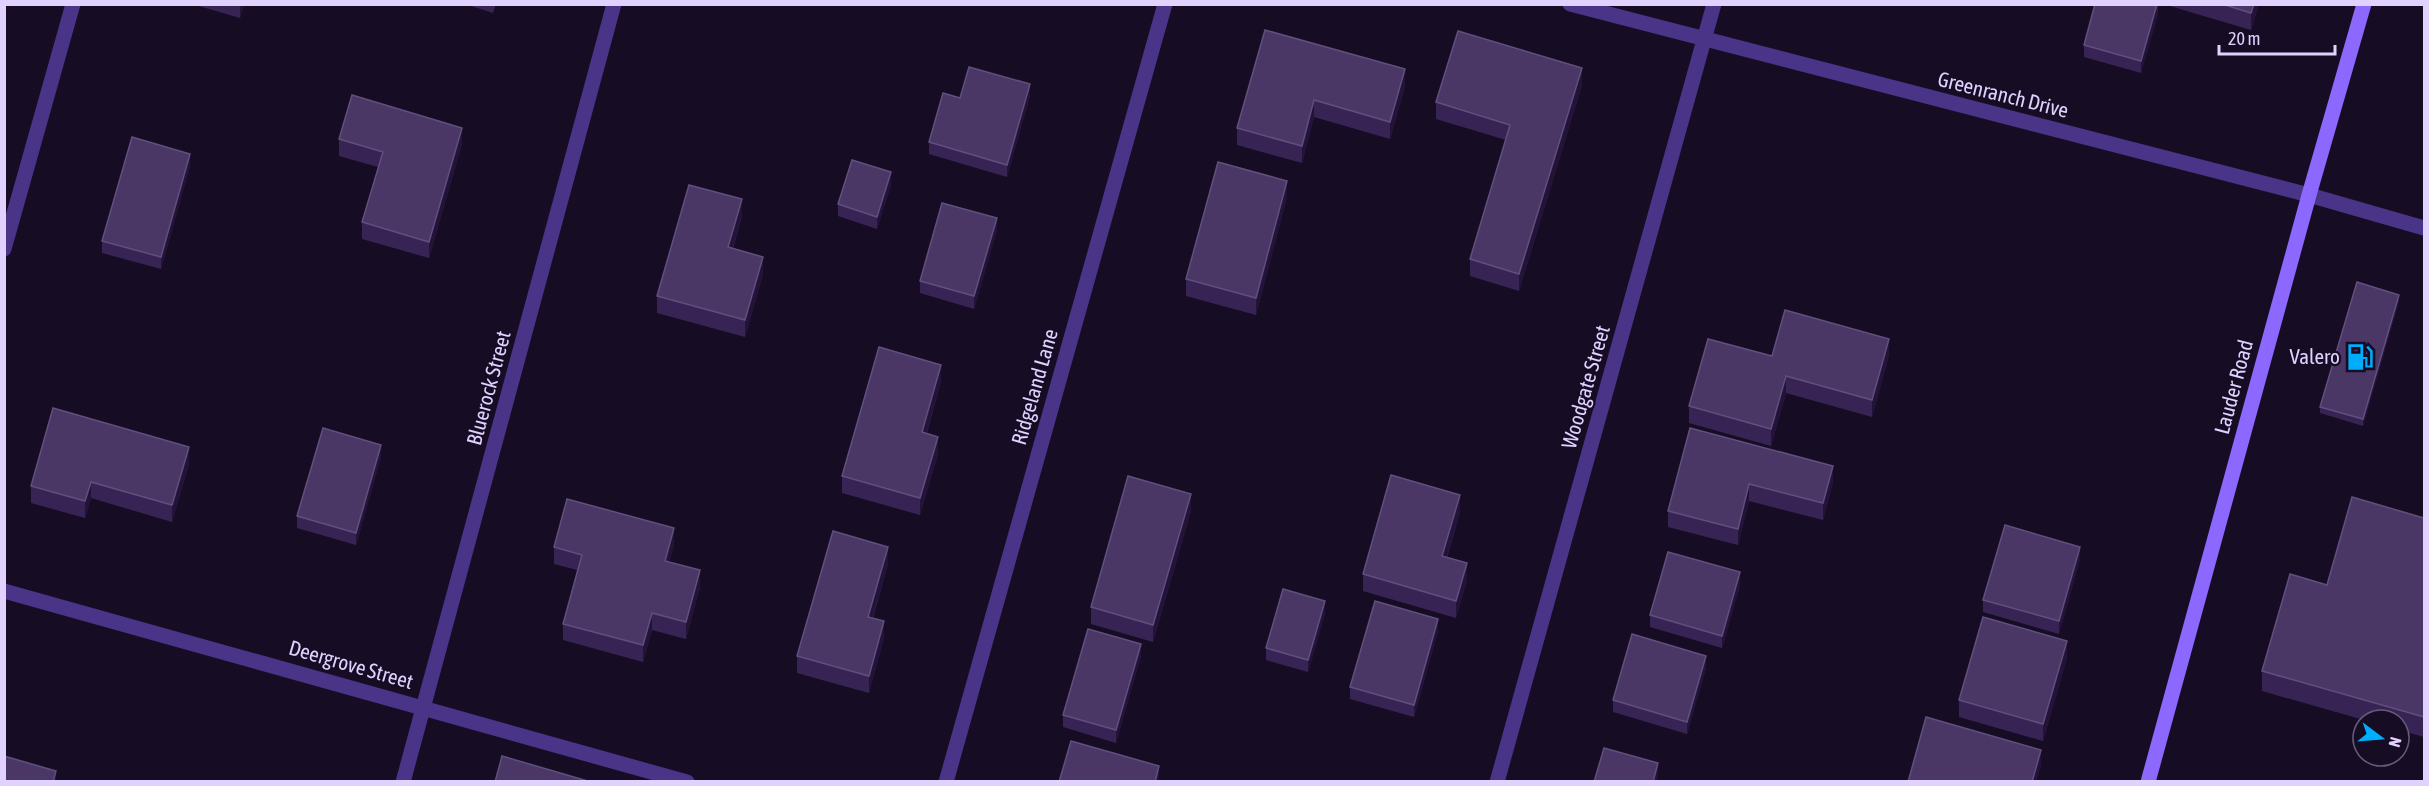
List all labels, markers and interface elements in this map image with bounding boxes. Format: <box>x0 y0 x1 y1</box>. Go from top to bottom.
scale bar <box>2219 18 2334 56</box>
text: 20 m <box>2228 28 2260 49</box>
street label: Greenranch Drive <box>1935 66 2071 122</box>
street label: Woodgate Street <box>1556 322 1614 451</box>
street label: Ridgeland Lane <box>1006 326 1062 447</box>
street label: Bluerock Street <box>461 328 515 447</box>
street label: Lauder Road <box>2209 337 2257 437</box>
fuel station icon: Valero <box>2345 342 2375 372</box>
place label: Valero <box>2290 344 2340 368</box>
street label: Deergrove Street <box>286 635 416 693</box>
north arrow <box>2351 708 2411 768</box>
text: N <box>2385 735 2405 749</box>

